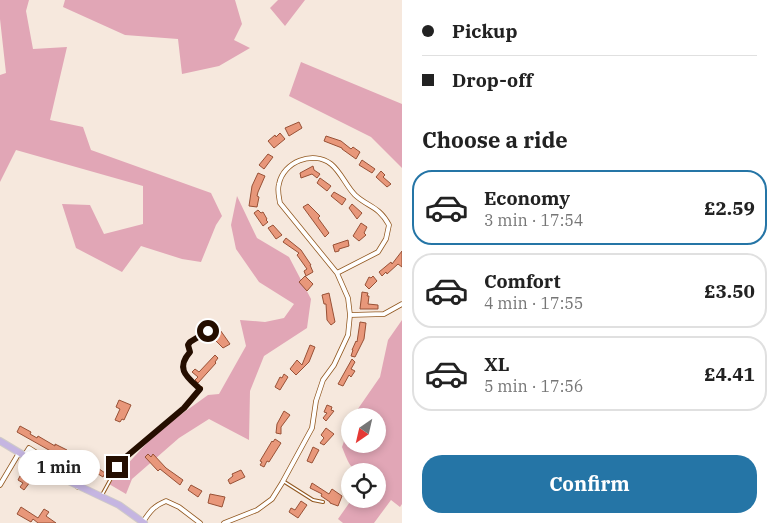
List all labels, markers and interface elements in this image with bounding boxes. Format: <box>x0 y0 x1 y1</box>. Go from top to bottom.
text: Pickup <box>452 19 517 43</box>
text: Drop-off <box>452 68 533 92</box>
text: Choose a ride <box>422 125 568 154</box>
icon: car <box>424 185 469 230</box>
text: Economy <box>484 186 570 210</box>
text: £2.59 <box>704 196 755 220</box>
text: 3 min · 17:54 <box>484 210 583 230</box>
icon: car <box>424 268 469 313</box>
text: Comfort <box>484 269 561 293</box>
text: £3.50 <box>704 279 755 303</box>
text: 4 min · 17:55 <box>484 293 583 313</box>
route start <box>197 320 219 342</box>
icon: car <box>424 351 469 396</box>
text: XL <box>484 352 510 376</box>
text: £4.41 <box>704 362 755 386</box>
text: 5 min · 17:56 <box>484 376 583 396</box>
north arrow <box>341 408 386 452</box>
map controls <box>341 408 386 508</box>
callout: 1 min <box>17 450 100 484</box>
button: Confirm <box>422 455 757 513</box>
route end <box>106 456 128 478</box>
text: 1 min <box>37 457 81 477</box>
button: locate <box>341 463 386 508</box>

